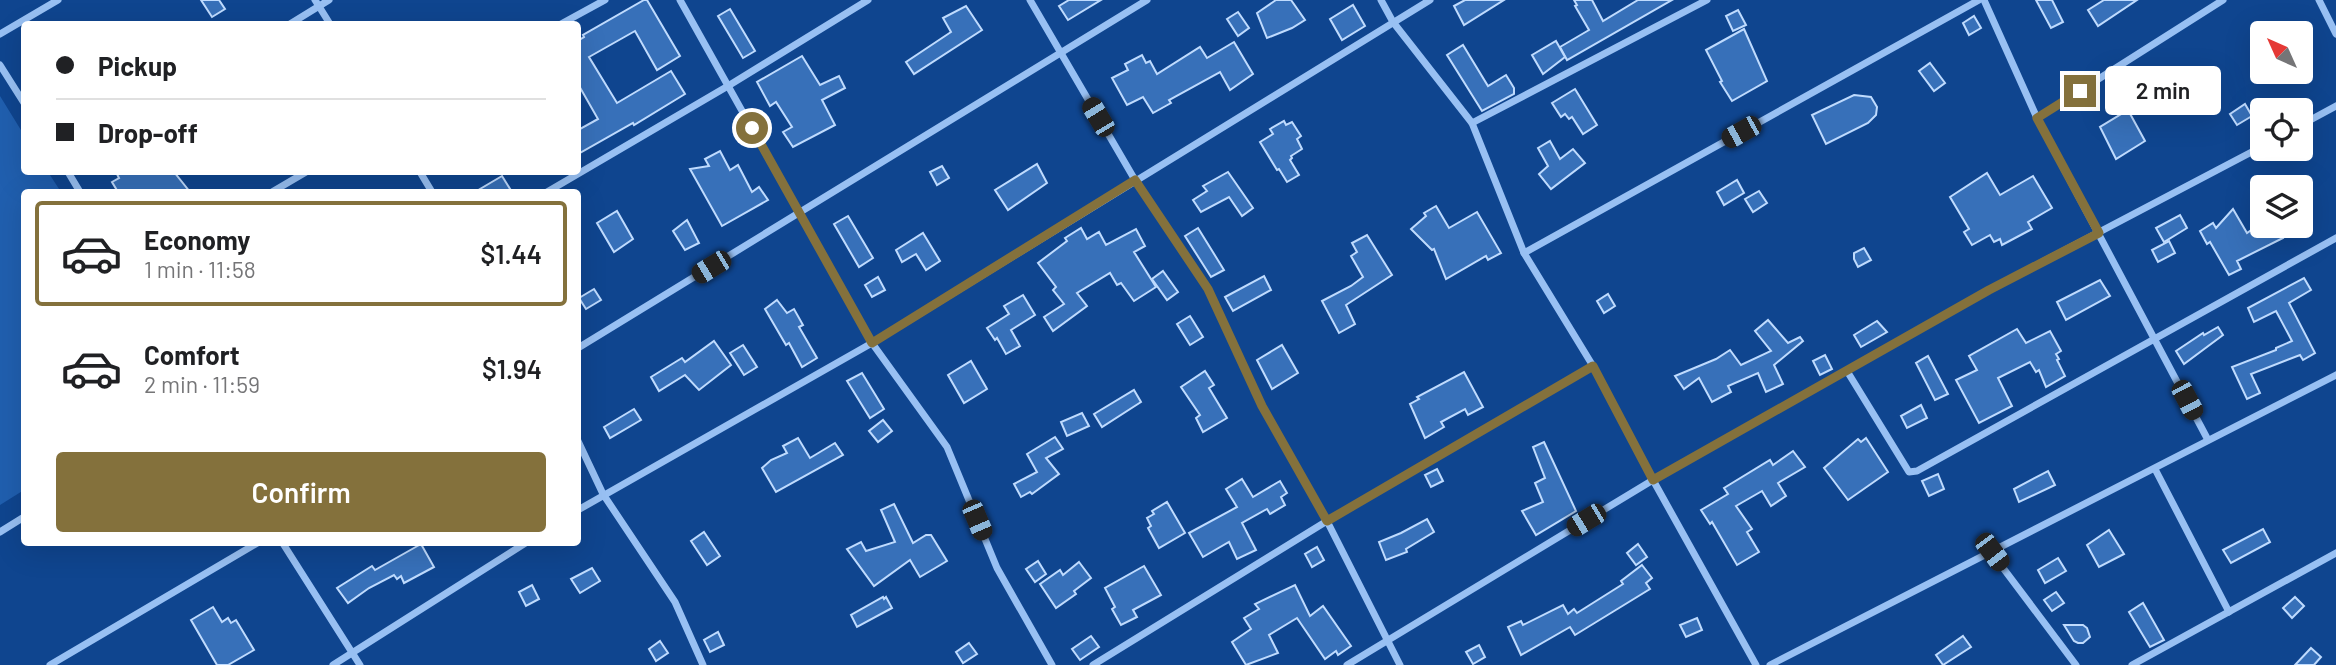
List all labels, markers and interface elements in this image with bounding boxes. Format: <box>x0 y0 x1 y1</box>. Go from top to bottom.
north arrow <box>2250 21 2314 84</box>
map controls <box>2250 21 2313 238</box>
text: Pickup <box>98 50 177 81</box>
callout: 2 min <box>2104 66 2220 116</box>
route end <box>2064 75 2096 107</box>
text: 2 min <box>2136 76 2190 104</box>
car <box>1079 94 1118 140</box>
button: locate <box>2250 98 2313 161</box>
route start <box>736 112 768 144</box>
car <box>1718 113 1765 151</box>
text: Drop-off <box>98 117 198 148</box>
button: layers <box>2250 175 2313 238</box>
icon: car <box>60 222 123 285</box>
text: Economy <box>144 224 250 255</box>
text: $1.44 <box>481 238 542 269</box>
car <box>688 247 735 287</box>
text: 1 min · 11:58 <box>144 255 256 283</box>
icon: car <box>60 337 123 400</box>
text: Comfort <box>144 339 240 370</box>
text: $1.94 <box>482 353 542 384</box>
text: 2 min · 11:59 <box>144 370 260 398</box>
car <box>2168 377 2207 423</box>
button: Confirm <box>56 452 546 532</box>
car <box>960 497 995 543</box>
car <box>1563 500 1610 540</box>
car <box>1971 529 2014 575</box>

